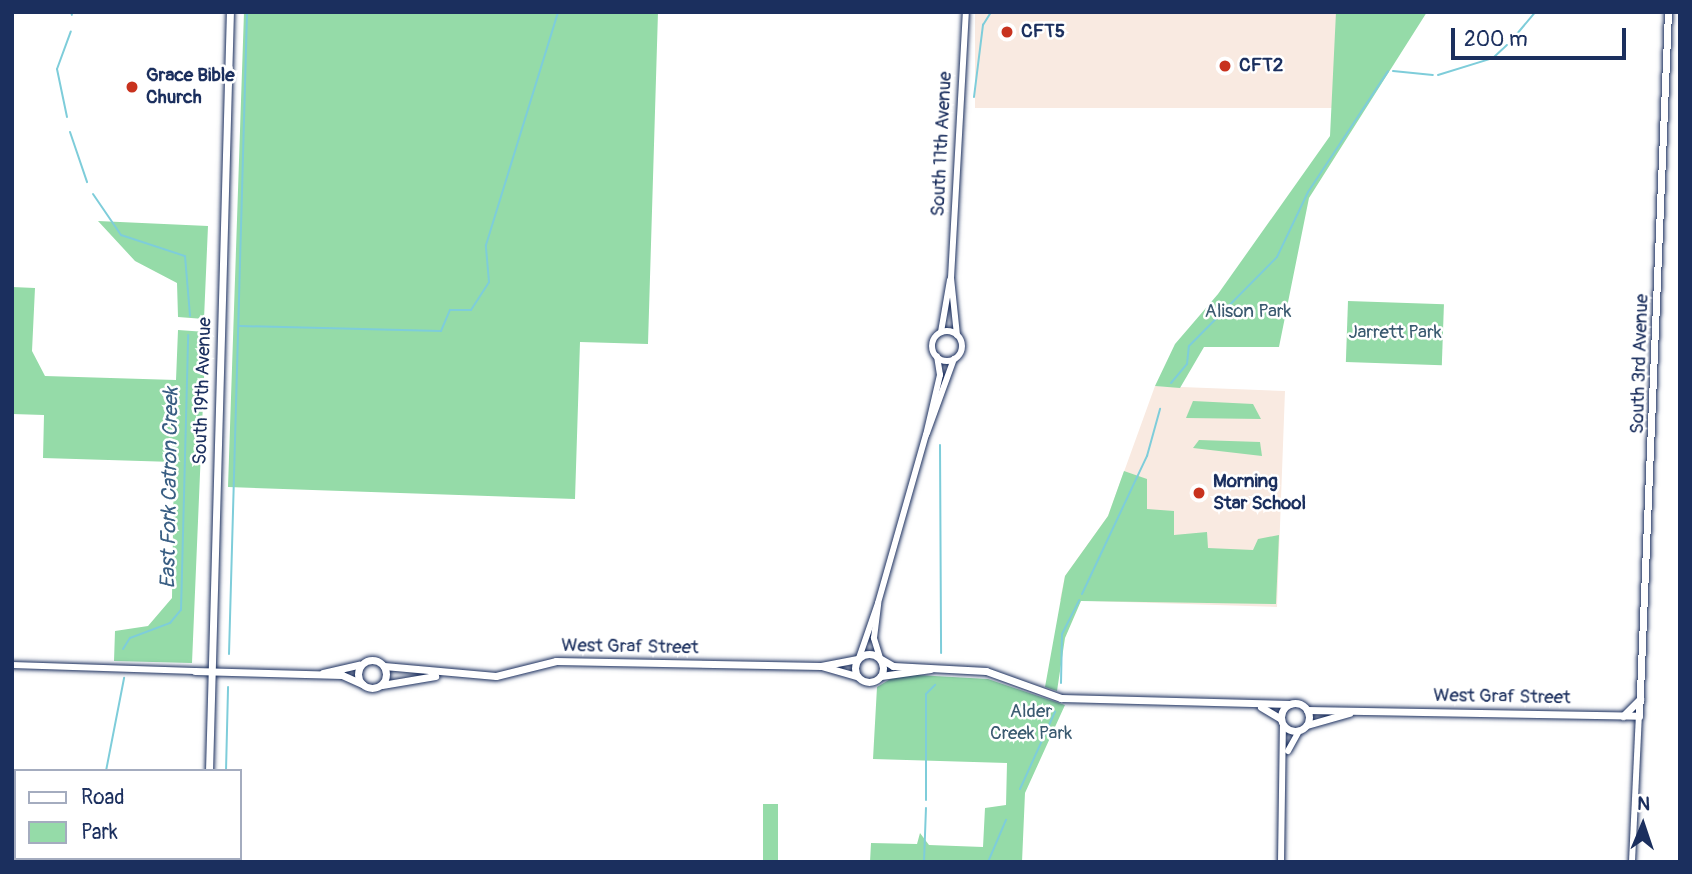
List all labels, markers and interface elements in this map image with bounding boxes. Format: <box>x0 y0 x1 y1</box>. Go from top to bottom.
scale bar <box>1454 14 1629 58</box>
place label: CFT5 <box>1021 21 1065 43</box>
marker: CFT5 <box>999 24 1015 40</box>
text: 200 m <box>1464 26 1528 53</box>
place label: CFT2 <box>1239 55 1283 77</box>
marker: CFT2 <box>1217 58 1233 74</box>
place label: Grace Bible Church <box>146 65 235 109</box>
street label: South 11th Avenue <box>927 71 957 217</box>
marker: Grace Bible Church <box>124 79 140 95</box>
street label: South 3rd Avenue <box>1626 293 1654 435</box>
park label: Alison Park <box>1205 301 1291 323</box>
street label: South 19th Avenue <box>189 317 217 465</box>
park label: Jarrett Park <box>1348 322 1442 344</box>
water label: East Fork Catron Creek <box>156 387 184 589</box>
place label: Morning Star School <box>1213 471 1306 515</box>
marker: Morning Star School <box>1191 485 1207 501</box>
street label: West Graf Street <box>561 634 699 660</box>
street label: West Graf Street <box>1433 684 1571 710</box>
park label: Alder Creek Park <box>990 701 1072 745</box>
legend <box>14 769 242 860</box>
text: Road <box>81 784 125 811</box>
north arrow <box>1608 790 1678 860</box>
text: N <box>1637 792 1651 816</box>
text: Park <box>81 819 118 846</box>

